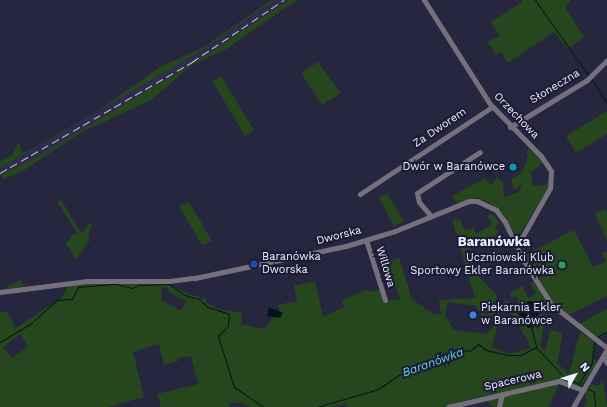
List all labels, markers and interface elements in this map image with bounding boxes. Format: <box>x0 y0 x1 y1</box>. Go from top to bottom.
street label: Słoneczna <box>528 67 582 107</box>
street label: Orzechowa <box>491 90 541 142</box>
street label: Za Dworem <box>411 105 469 151</box>
place label: Dwór w Baranówce <box>402 160 505 174</box>
marker: Dwór w Baranówce <box>508 162 518 172</box>
street label: Dworska <box>315 224 363 248</box>
district label: Baranówka <box>458 234 530 250</box>
street label: Willowa <box>373 245 397 289</box>
place label: Baranówka Dworska <box>262 251 321 277</box>
place label: Uczniowski Klub Sportowy Ekler Baranówka <box>410 252 554 278</box>
marker: Baranówka Dworska <box>249 259 259 269</box>
marker: Uczniowski Klub Sportowy Ekler Baranówka <box>557 260 567 270</box>
place label: Piekarnia Ekler w Baranówce <box>481 302 561 328</box>
marker: Piekarnia Ekler w Baranówce <box>468 310 478 320</box>
water label: Baranówka <box>400 345 466 381</box>
north arrow <box>555 355 595 395</box>
text: N <box>577 360 592 374</box>
street label: Spacerowa <box>483 368 543 394</box>

